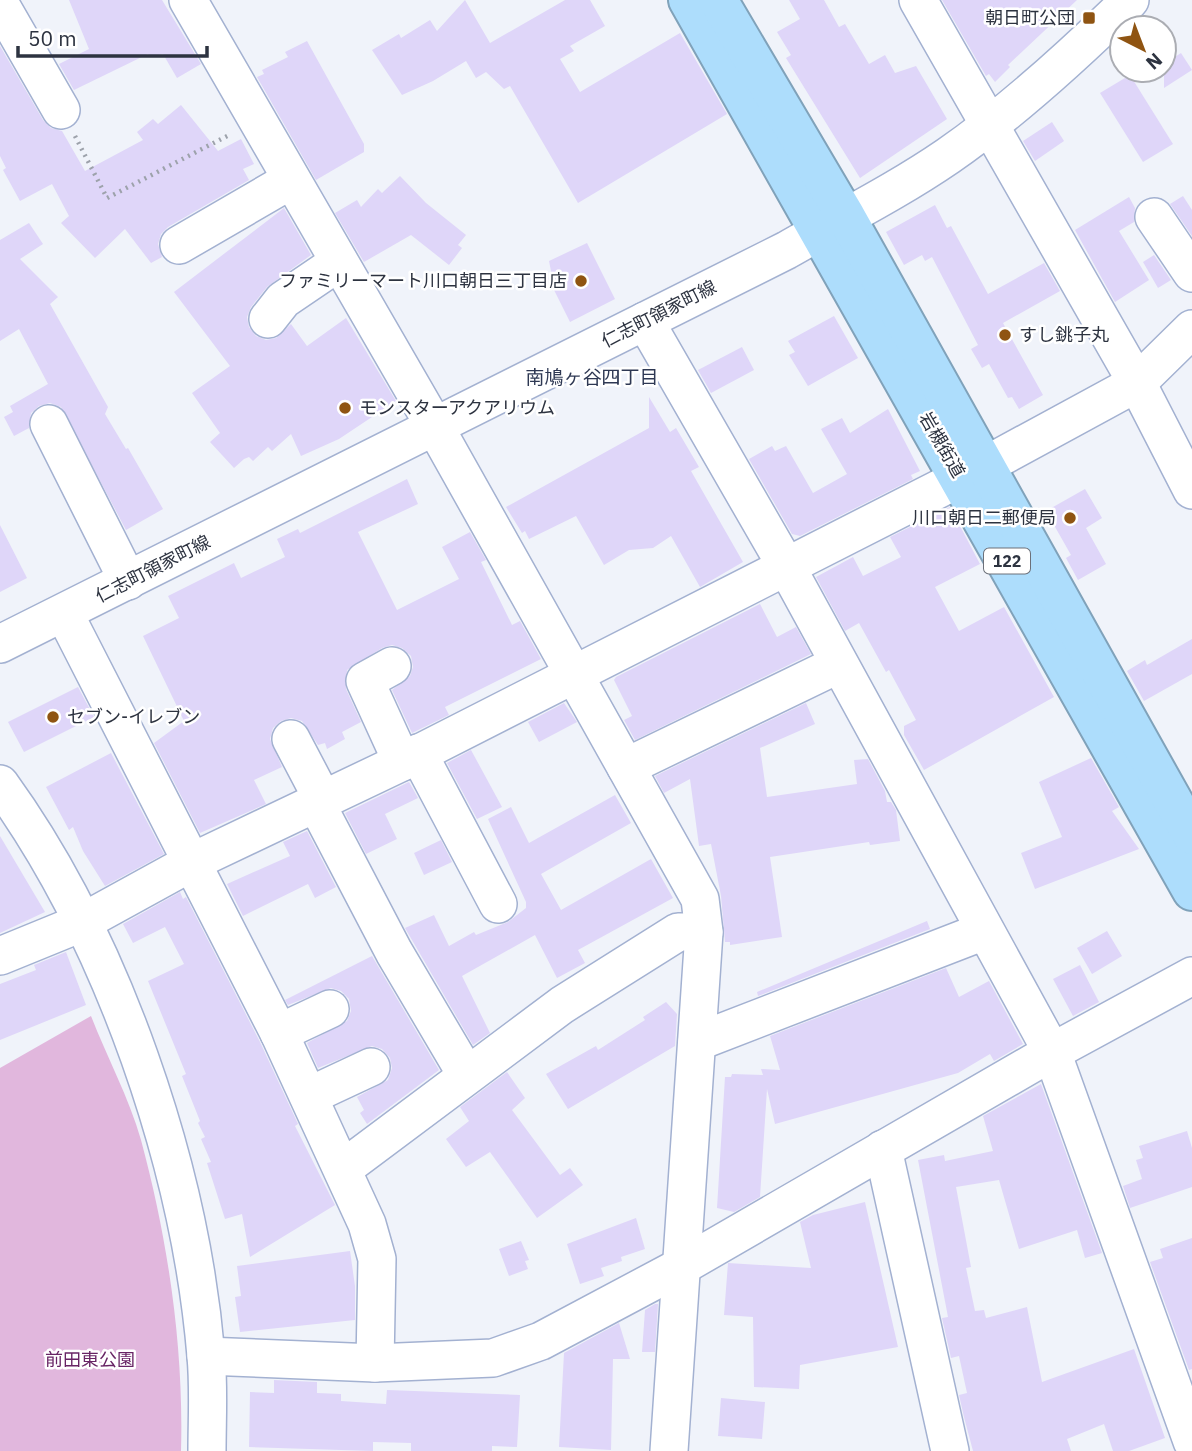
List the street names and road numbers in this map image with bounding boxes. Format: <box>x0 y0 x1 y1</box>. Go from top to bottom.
street label: 仁志町領家町線 <box>597 275 720 352</box>
street label: 岩槻街道 <box>914 408 970 482</box>
street label: 仁志町領家町線 <box>91 530 214 607</box>
road number: 122 <box>984 548 1030 574</box>

